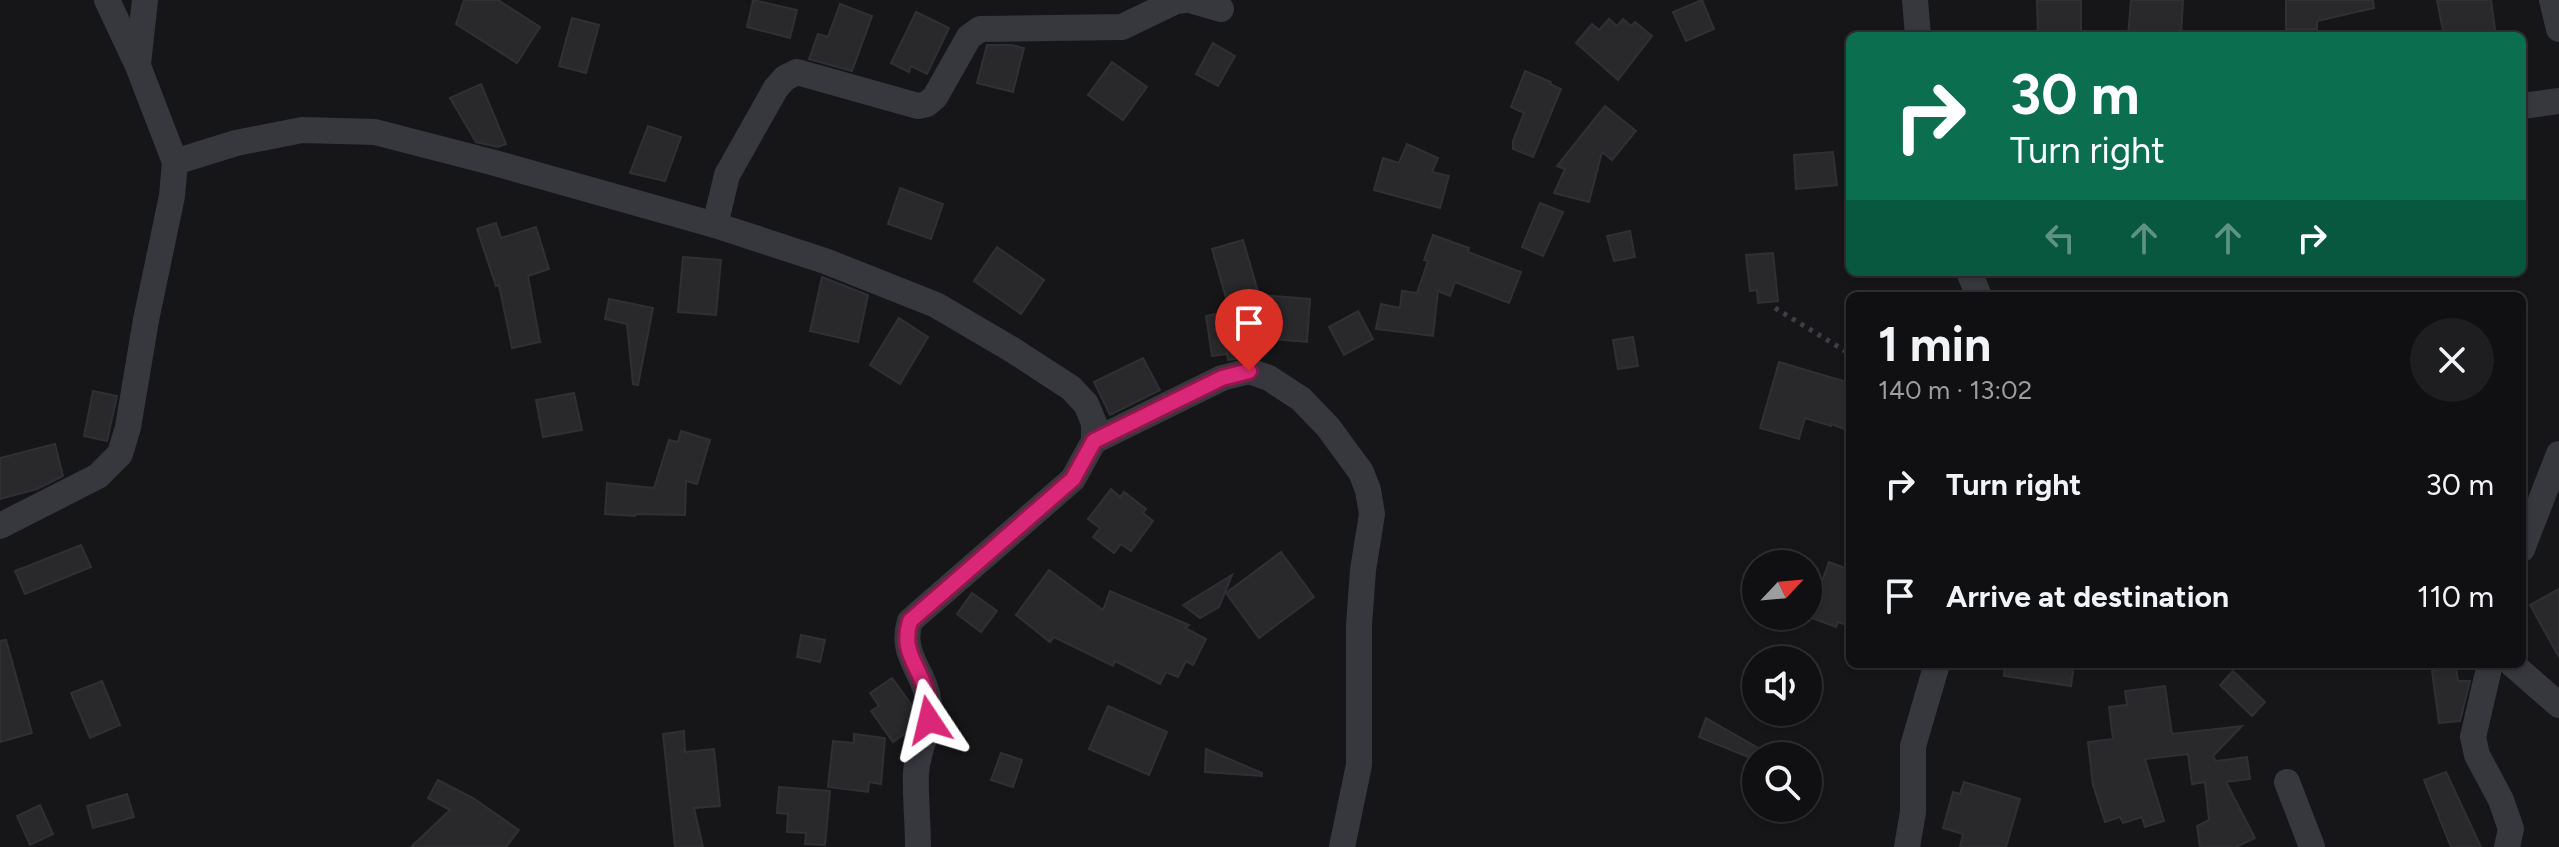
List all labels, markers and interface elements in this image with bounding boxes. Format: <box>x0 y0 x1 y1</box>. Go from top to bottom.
text: 30 m <box>2010 61 2140 128</box>
icon: right <box>1878 64 1982 168</box>
text: Turn right <box>2010 129 2165 172</box>
icon: left <box>2038 216 2082 260</box>
icon: ahead <box>2122 216 2166 260</box>
icon: ahead <box>2206 216 2250 260</box>
icon: right <box>2290 216 2334 260</box>
pin <box>1215 289 1283 371</box>
icon: arrive <box>1227 301 1271 345</box>
text: 1 min <box>1878 315 1991 373</box>
button: close <box>2410 318 2494 402</box>
text: 140 m · 13:02 <box>1878 374 2032 406</box>
icon: right <box>1878 462 1922 506</box>
text: Turn right <box>1946 466 2081 503</box>
text: 30 m <box>2426 466 2494 503</box>
north arrow <box>1742 550 1822 630</box>
map controls <box>1742 550 1822 822</box>
icon: arrive <box>1878 574 1922 618</box>
text: Arrive at destination <box>1946 578 2229 615</box>
text: 110 m <box>2417 578 2494 615</box>
button: sound <box>1742 646 1822 726</box>
position arrow <box>887 678 971 762</box>
button: search <box>1742 742 1822 822</box>

